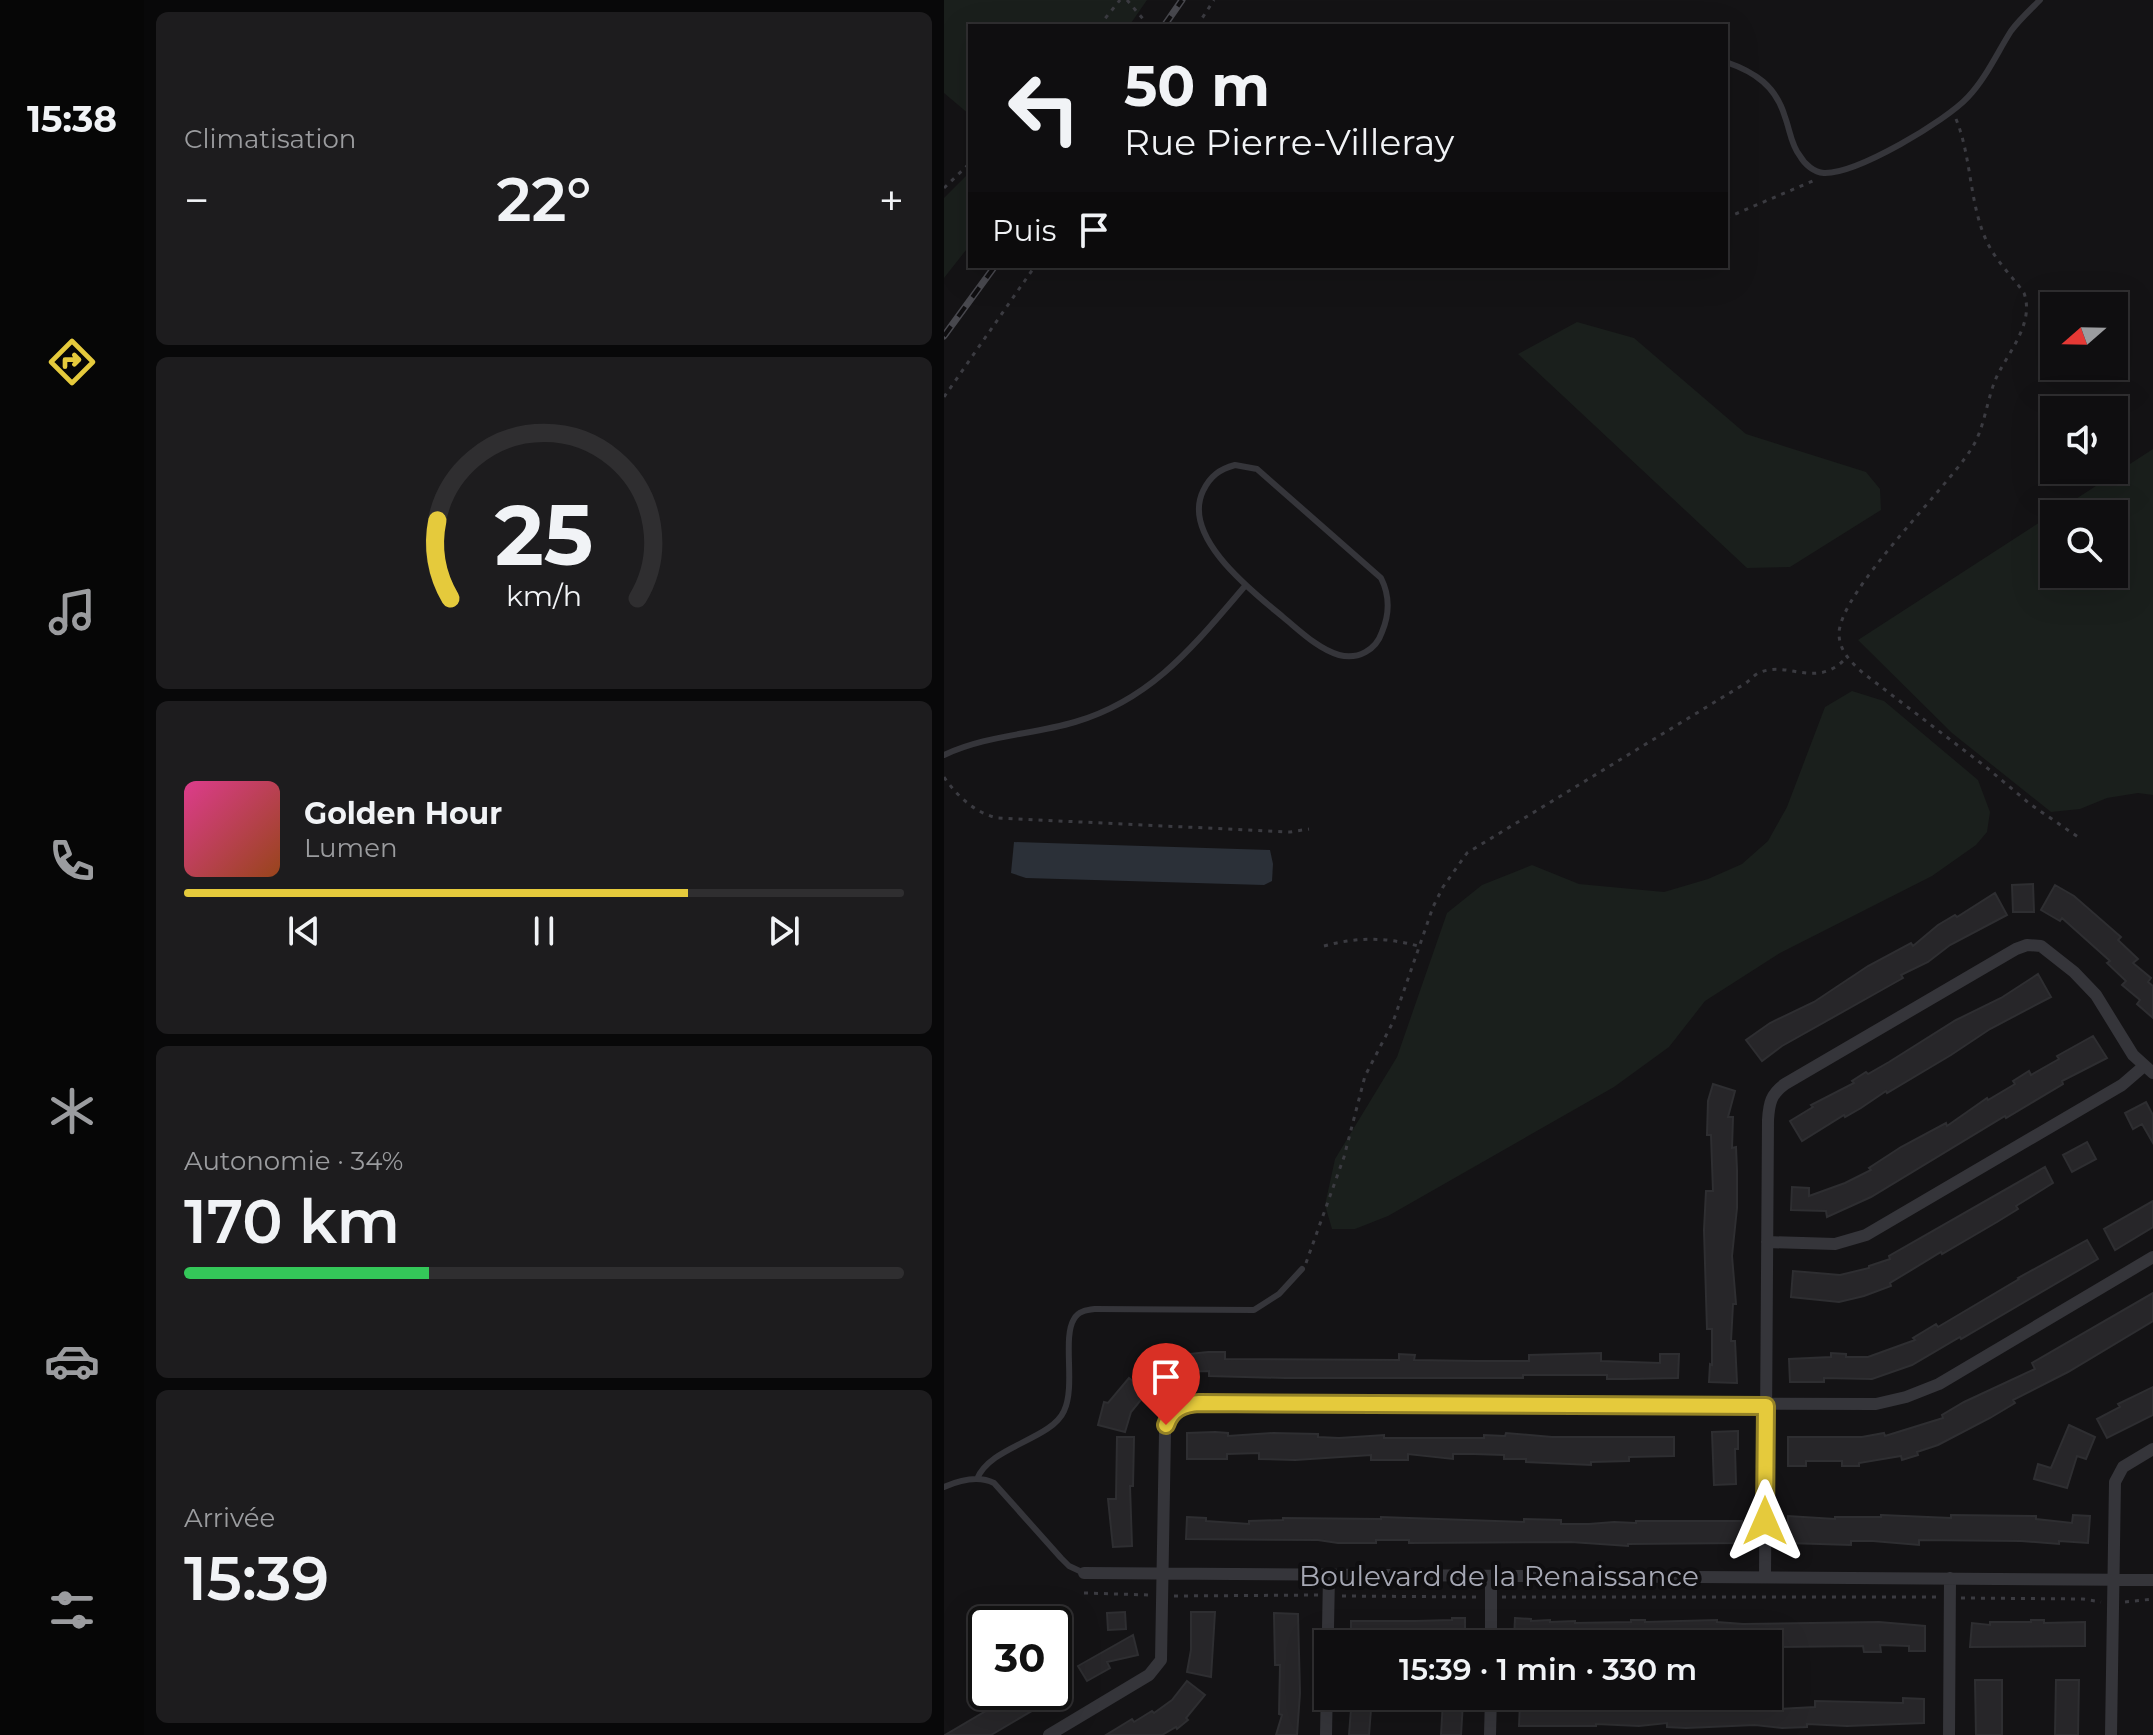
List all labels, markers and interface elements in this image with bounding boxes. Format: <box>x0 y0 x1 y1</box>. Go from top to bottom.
text: 50 m <box>1124 52 1270 120</box>
icon: left <box>992 56 1096 160</box>
text: 15:38 <box>27 97 117 141</box>
text: Rue Pierre-Villeray <box>1124 120 1454 164</box>
text: Climatisation <box>184 123 356 155</box>
text: 22° <box>497 163 591 236</box>
text: − <box>184 173 209 227</box>
text: + <box>879 173 904 227</box>
icon: arrive <box>1072 208 1116 252</box>
text: Puis <box>992 212 1056 249</box>
north arrow <box>2040 292 2128 380</box>
map controls <box>2040 292 2128 588</box>
icon: directions <box>44 334 100 390</box>
button: sound <box>2040 396 2128 484</box>
text: 25 <box>495 483 593 585</box>
button: search <box>2040 500 2128 588</box>
text: km/h <box>506 578 582 613</box>
icon: music <box>44 584 100 640</box>
text: Golden Hour <box>304 795 502 832</box>
text: Lumen <box>304 832 397 864</box>
icon: phone <box>44 833 100 889</box>
icon: previous <box>282 909 326 953</box>
icon: pause <box>522 909 566 953</box>
icon: next <box>762 909 806 953</box>
icon: climate <box>44 1083 100 1139</box>
text: Autonomie · 34% <box>184 1145 403 1177</box>
text: 170 km <box>184 1185 400 1258</box>
icon: car <box>44 1333 100 1389</box>
pin <box>1132 1343 1200 1425</box>
icon: arrive <box>1144 1355 1188 1399</box>
position arrow <box>1723 1479 1807 1563</box>
text: Arrivée <box>184 1502 275 1534</box>
text: 15:39 <box>184 1542 329 1615</box>
street label: Boulevard de la Renaissance <box>1299 1559 1699 1593</box>
icon: filters <box>44 1582 100 1638</box>
speed limit sign: 30 <box>968 1606 1072 1710</box>
text: 15:39 · 1 min · 330 m <box>1399 1651 1697 1688</box>

